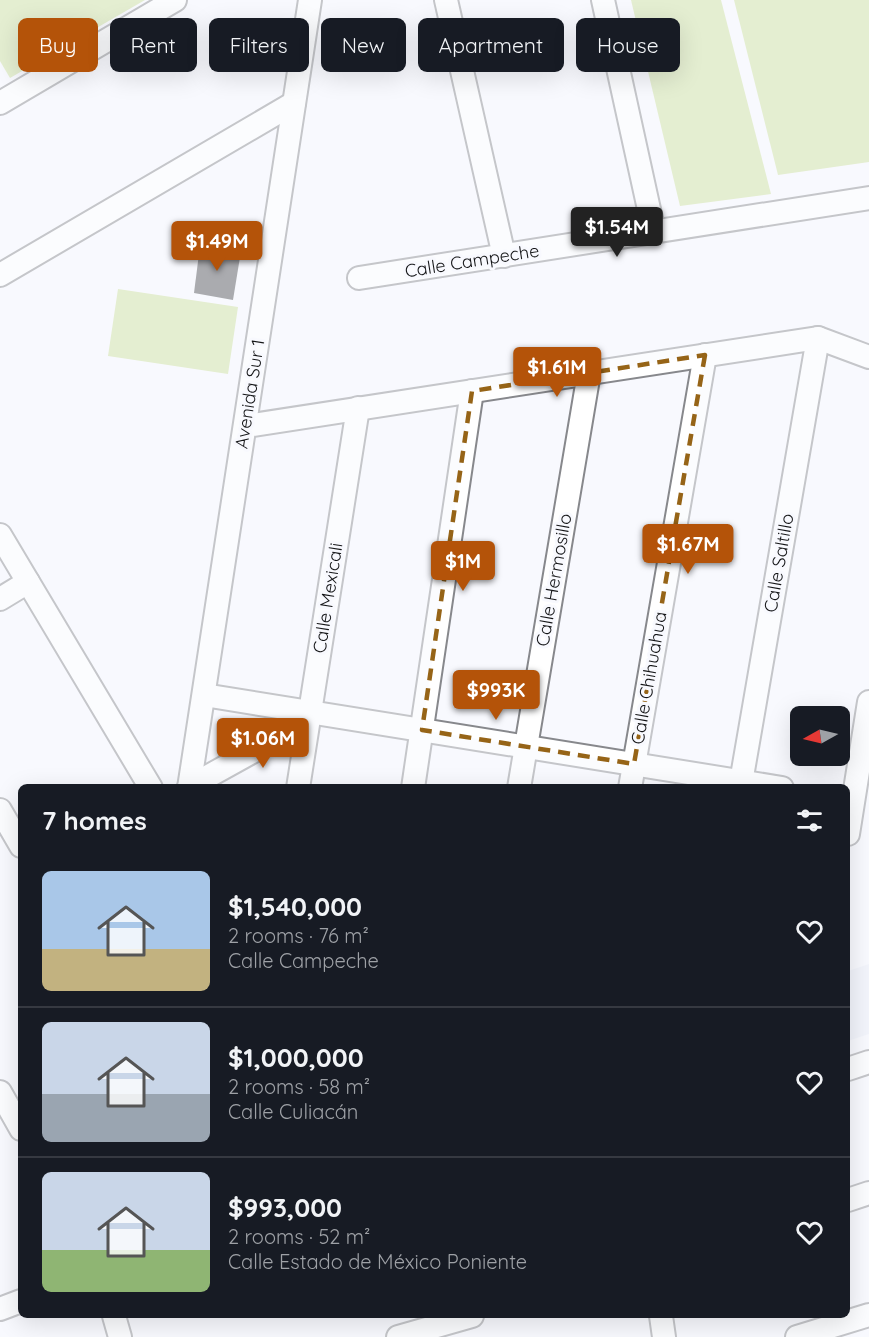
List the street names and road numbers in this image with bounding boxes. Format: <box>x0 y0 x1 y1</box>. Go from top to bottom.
street label: Calle Campeche <box>403 239 541 282</box>
street label: Avenida Sur 1 <box>229 338 270 450</box>
street label: Calle Hermosillo <box>531 512 577 648</box>
street label: Calle Saltillo <box>759 512 799 614</box>
street label: Calle Mexicali <box>307 541 348 655</box>
street label: Calle Chihuahua <box>626 610 672 746</box>

